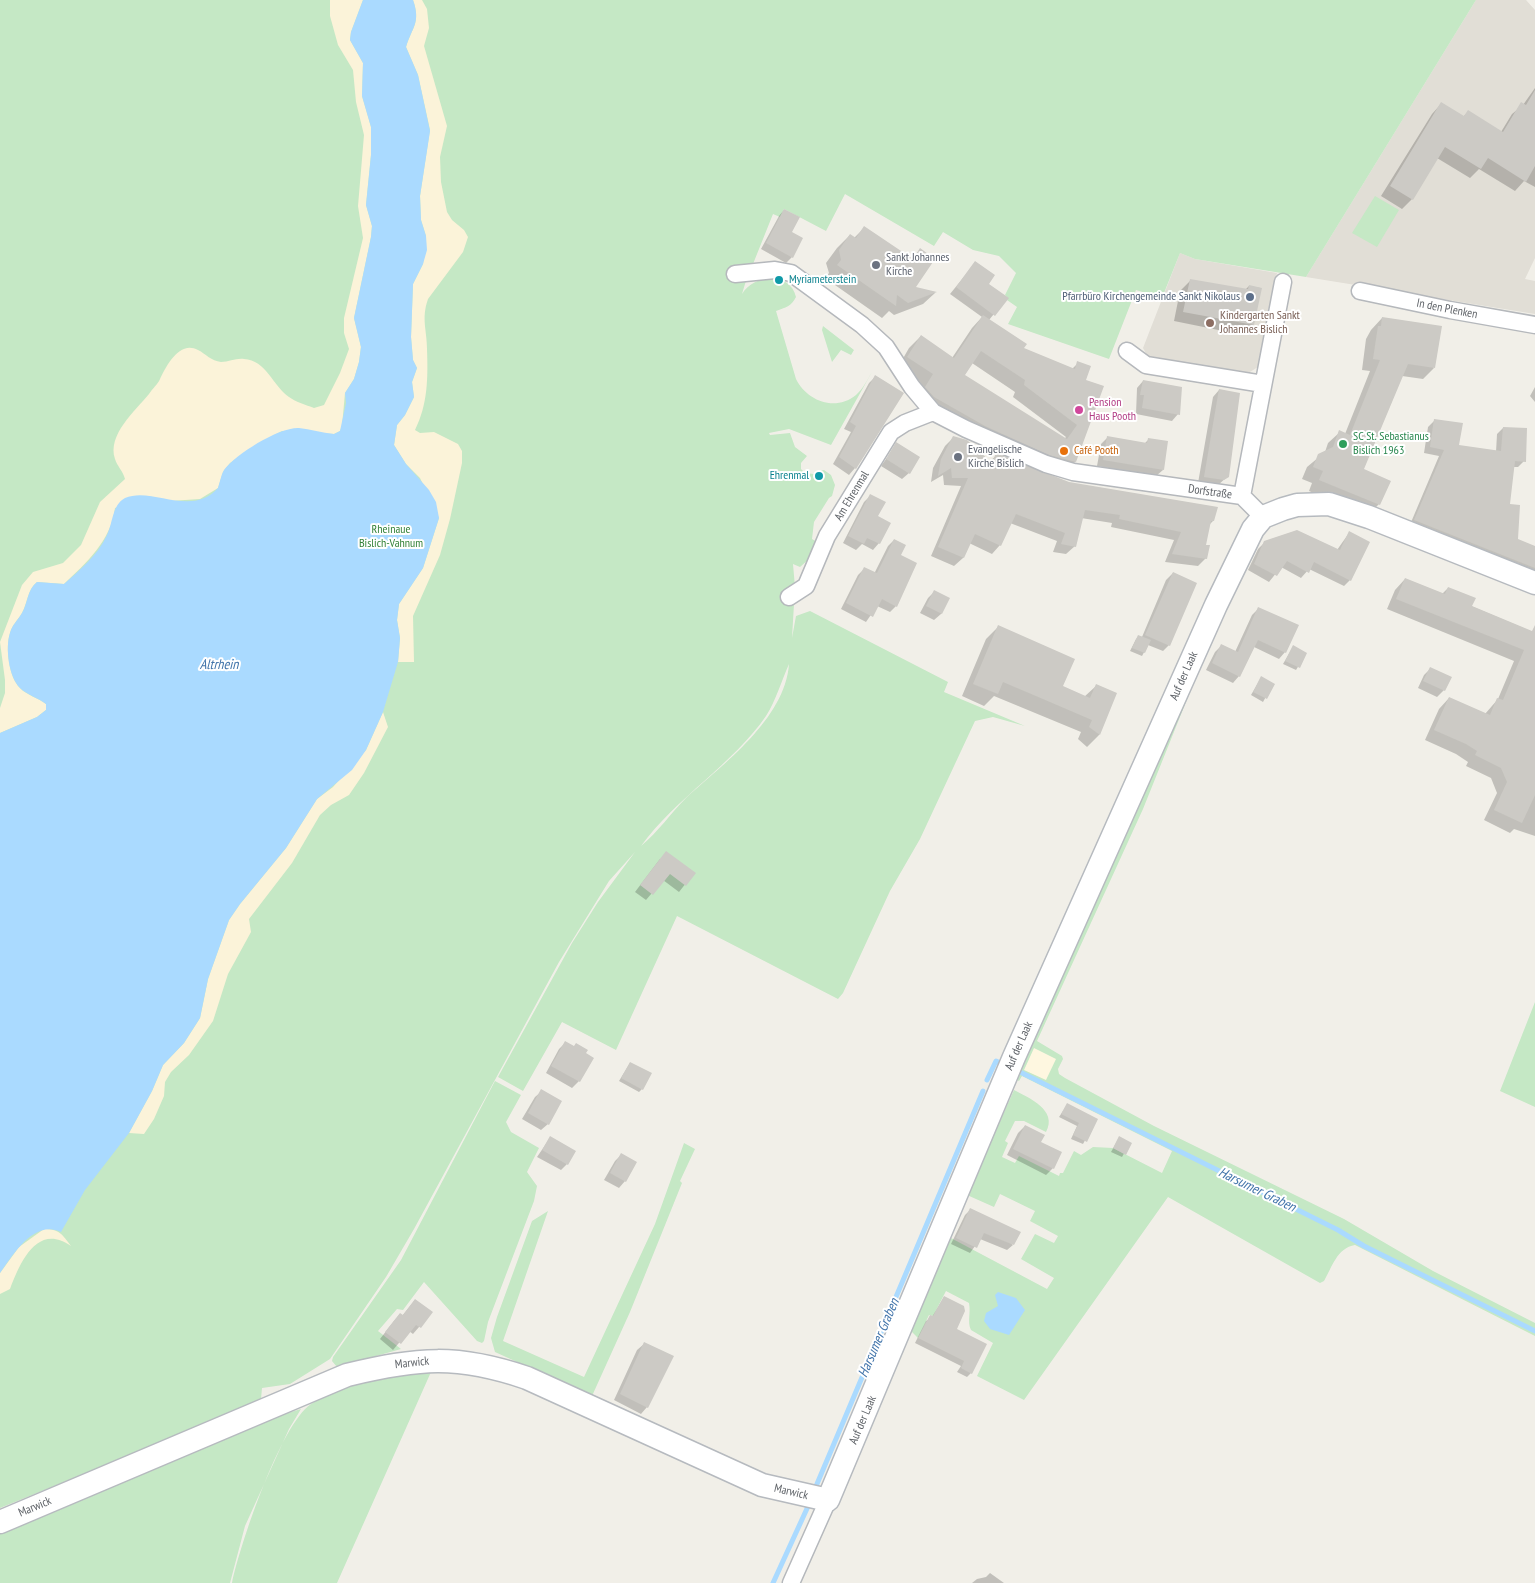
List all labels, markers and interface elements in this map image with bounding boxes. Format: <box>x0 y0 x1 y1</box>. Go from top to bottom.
place label: Sankt Johannes Kirche <box>886 251 949 279</box>
marker: Sankt Johannes Kirche <box>870 259 882 271</box>
place label: Myriameterstein <box>789 273 856 287</box>
marker: Myriameterstein <box>773 274 785 286</box>
place label: Pfarrbüro Kirchengemeinde Sankt Nikolaus <box>1062 290 1240 304</box>
marker: Pfarrbüro Kirchengemeinde Sankt Nikolaus <box>1244 291 1256 303</box>
street label: In den Plenken <box>1415 296 1479 322</box>
place label: Kindergarten Sankt Johannes Bislich <box>1220 309 1300 337</box>
marker: Kindergarten Sankt Johannes Bislich <box>1204 317 1216 329</box>
place label: Pension Haus Pooth <box>1089 396 1136 424</box>
marker: Pension Haus Pooth <box>1073 404 1085 416</box>
place label: SC St. Sebastianus Bislich 1963 <box>1353 430 1429 458</box>
marker: SC St. Sebastianus Bislich 1963 <box>1337 438 1349 450</box>
place label: Evangelische Kirche Bislich <box>968 443 1024 471</box>
place label: Café Pooth <box>1074 444 1119 458</box>
marker: Café Pooth <box>1058 445 1070 457</box>
marker: Evangelische Kirche Bislich <box>952 451 964 463</box>
place label: Ehrenmal <box>770 469 809 483</box>
street label: Am Ehrenmal <box>832 469 872 523</box>
marker: Ehrenmal <box>813 470 825 482</box>
street label: Dorfstraße <box>1187 482 1233 502</box>
park label: Rheinaue Bislich-Vahnum <box>359 523 423 551</box>
street label: Auf der Laak <box>1167 650 1201 702</box>
water label: Altrhein <box>200 657 238 673</box>
street label: Auf der Laak <box>1002 1020 1036 1072</box>
water label: Harsumer Graben <box>1216 1164 1298 1216</box>
water label: Harsumer Graben <box>855 1296 903 1380</box>
street label: Marwick <box>394 1354 430 1372</box>
street label: Auf der Laak <box>846 1393 880 1447</box>
street label: Marwick <box>773 1481 809 1503</box>
street label: Marwick <box>16 1494 54 1520</box>

